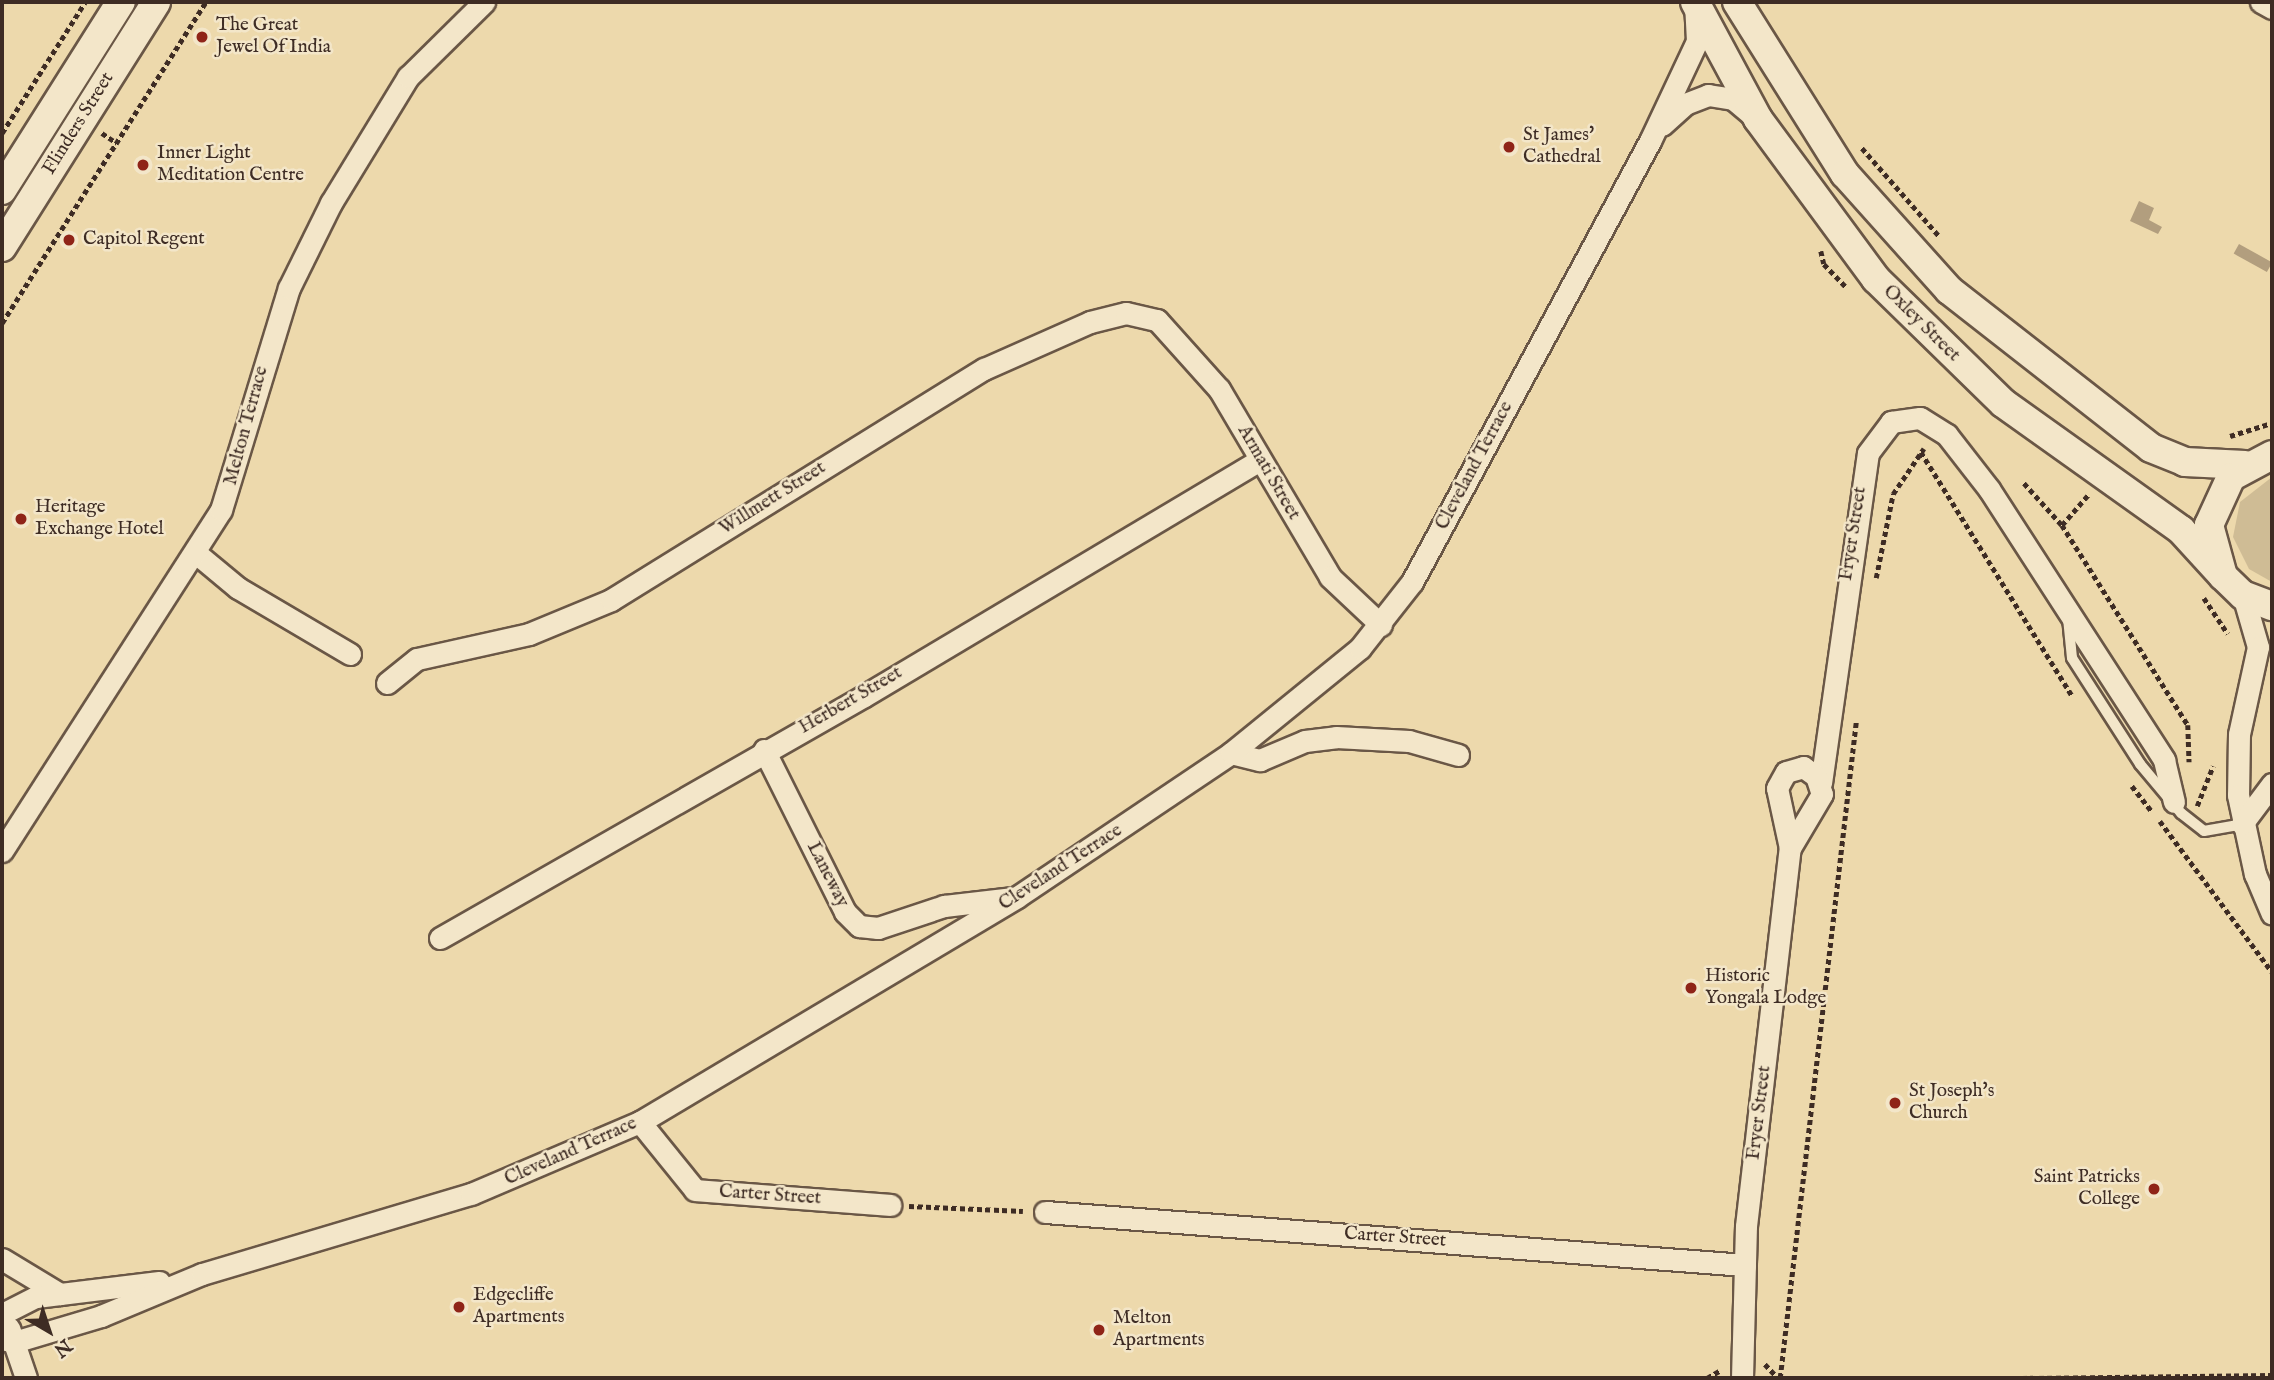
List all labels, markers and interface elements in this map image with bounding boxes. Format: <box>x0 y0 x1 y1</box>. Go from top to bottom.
place label: The Great Jewel Of India <box>216 15 331 59</box>
marker: The Great Jewel Of India <box>194 29 210 45</box>
street label: Flinders Street <box>39 69 119 179</box>
place label: St James' Cathedral <box>1523 125 1601 169</box>
marker: St James' Cathedral <box>1501 139 1517 155</box>
place label: Inner Light Meditation Centre <box>157 143 304 187</box>
marker: Inner Light Meditation Centre <box>135 157 151 173</box>
place label: Capitol Regent <box>83 229 205 251</box>
marker: Capitol Regent <box>61 232 77 248</box>
street label: Oxley Street <box>1878 281 1964 367</box>
street label: Melton Terrace <box>220 364 274 488</box>
street label: Cleveland Terrace <box>1432 398 1518 534</box>
street label: Armati Street <box>1232 422 1304 524</box>
street label: Willmett Street <box>716 457 830 541</box>
street label: Fryer Street <box>1835 485 1873 583</box>
place label: Heritage Exchange Hotel <box>35 497 164 541</box>
marker: Heritage Exchange Hotel <box>13 511 29 527</box>
street label: Herbert Street <box>795 662 907 740</box>
street label: Cleveland Terrace <box>995 820 1127 916</box>
street label: Laneway <box>801 838 853 912</box>
place label: Historic Yongala Lodge <box>1705 966 1826 1010</box>
marker: Historic Yongala Lodge <box>1683 980 1699 996</box>
street label: Fryer Street <box>1743 1064 1777 1162</box>
place label: St Joseph's Church <box>1909 1081 1994 1125</box>
marker: St Joseph's Church <box>1887 1095 1903 1111</box>
street label: Cleveland Terrace <box>501 1113 641 1191</box>
place label: Saint Patricks College <box>2034 1167 2140 1211</box>
street label: Carter Street <box>718 1181 822 1211</box>
marker: Saint Patricks College <box>2146 1181 2162 1197</box>
street label: Carter Street <box>1343 1223 1447 1253</box>
place label: Edgecliffe Apartments <box>473 1285 564 1329</box>
north arrow <box>14 1296 84 1366</box>
marker: Edgecliffe Apartments <box>451 1299 467 1315</box>
place label: Melton Apartments <box>1113 1308 1204 1352</box>
marker: Melton Apartments <box>1091 1322 1107 1338</box>
text: N <box>48 1333 76 1362</box>

